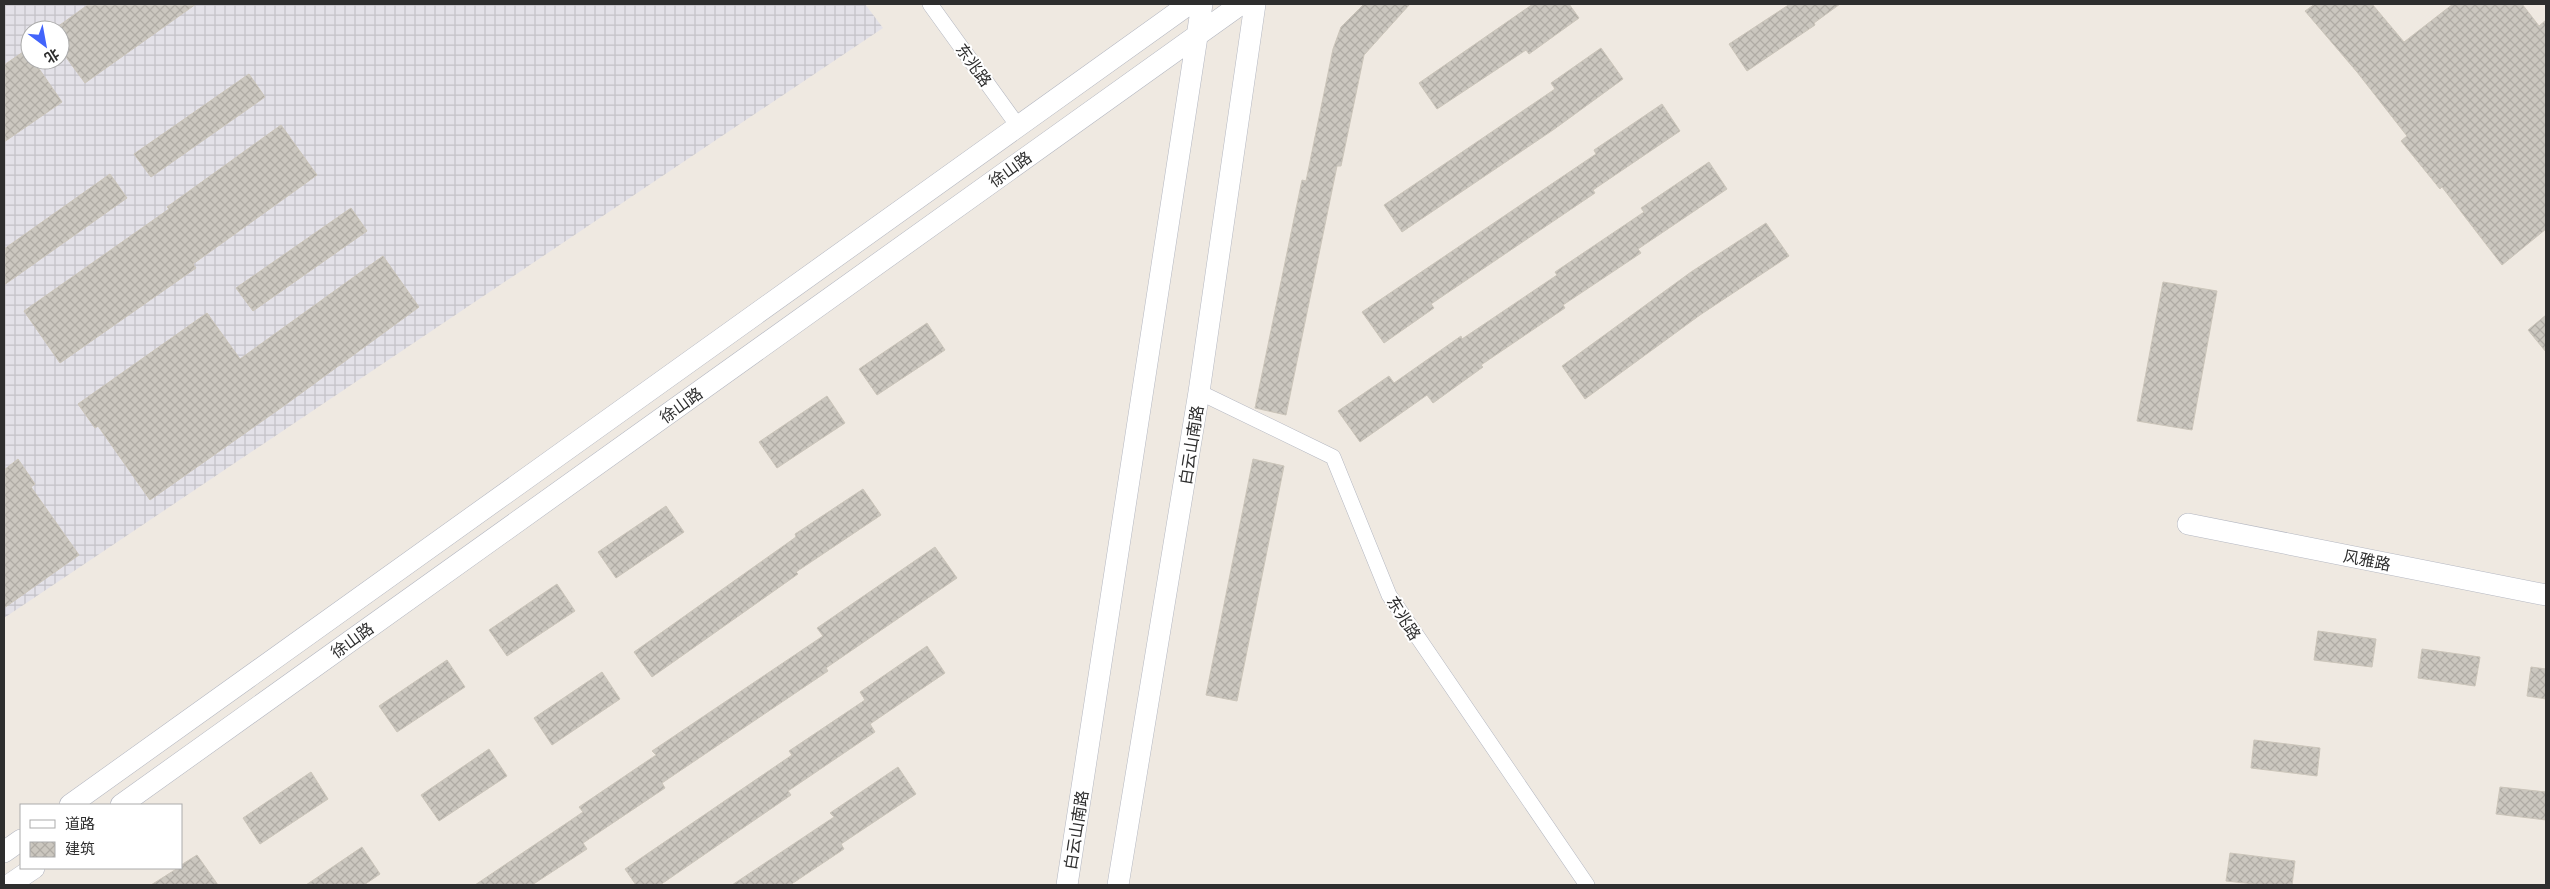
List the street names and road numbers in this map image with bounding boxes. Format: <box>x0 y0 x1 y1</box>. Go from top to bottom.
street label: 东兆路 <box>953 40 996 90</box>
street label: 徐山路 <box>985 147 1035 190</box>
street label: 徐山路 <box>656 383 706 426</box>
street label: 白云山南路 <box>1175 404 1206 486</box>
street label: 风雅路 <box>2342 546 2392 573</box>
street label: 东兆路 <box>1384 592 1425 643</box>
street label: 徐山路 <box>327 618 377 661</box>
street label: 白云山南路 <box>1060 789 1091 871</box>

